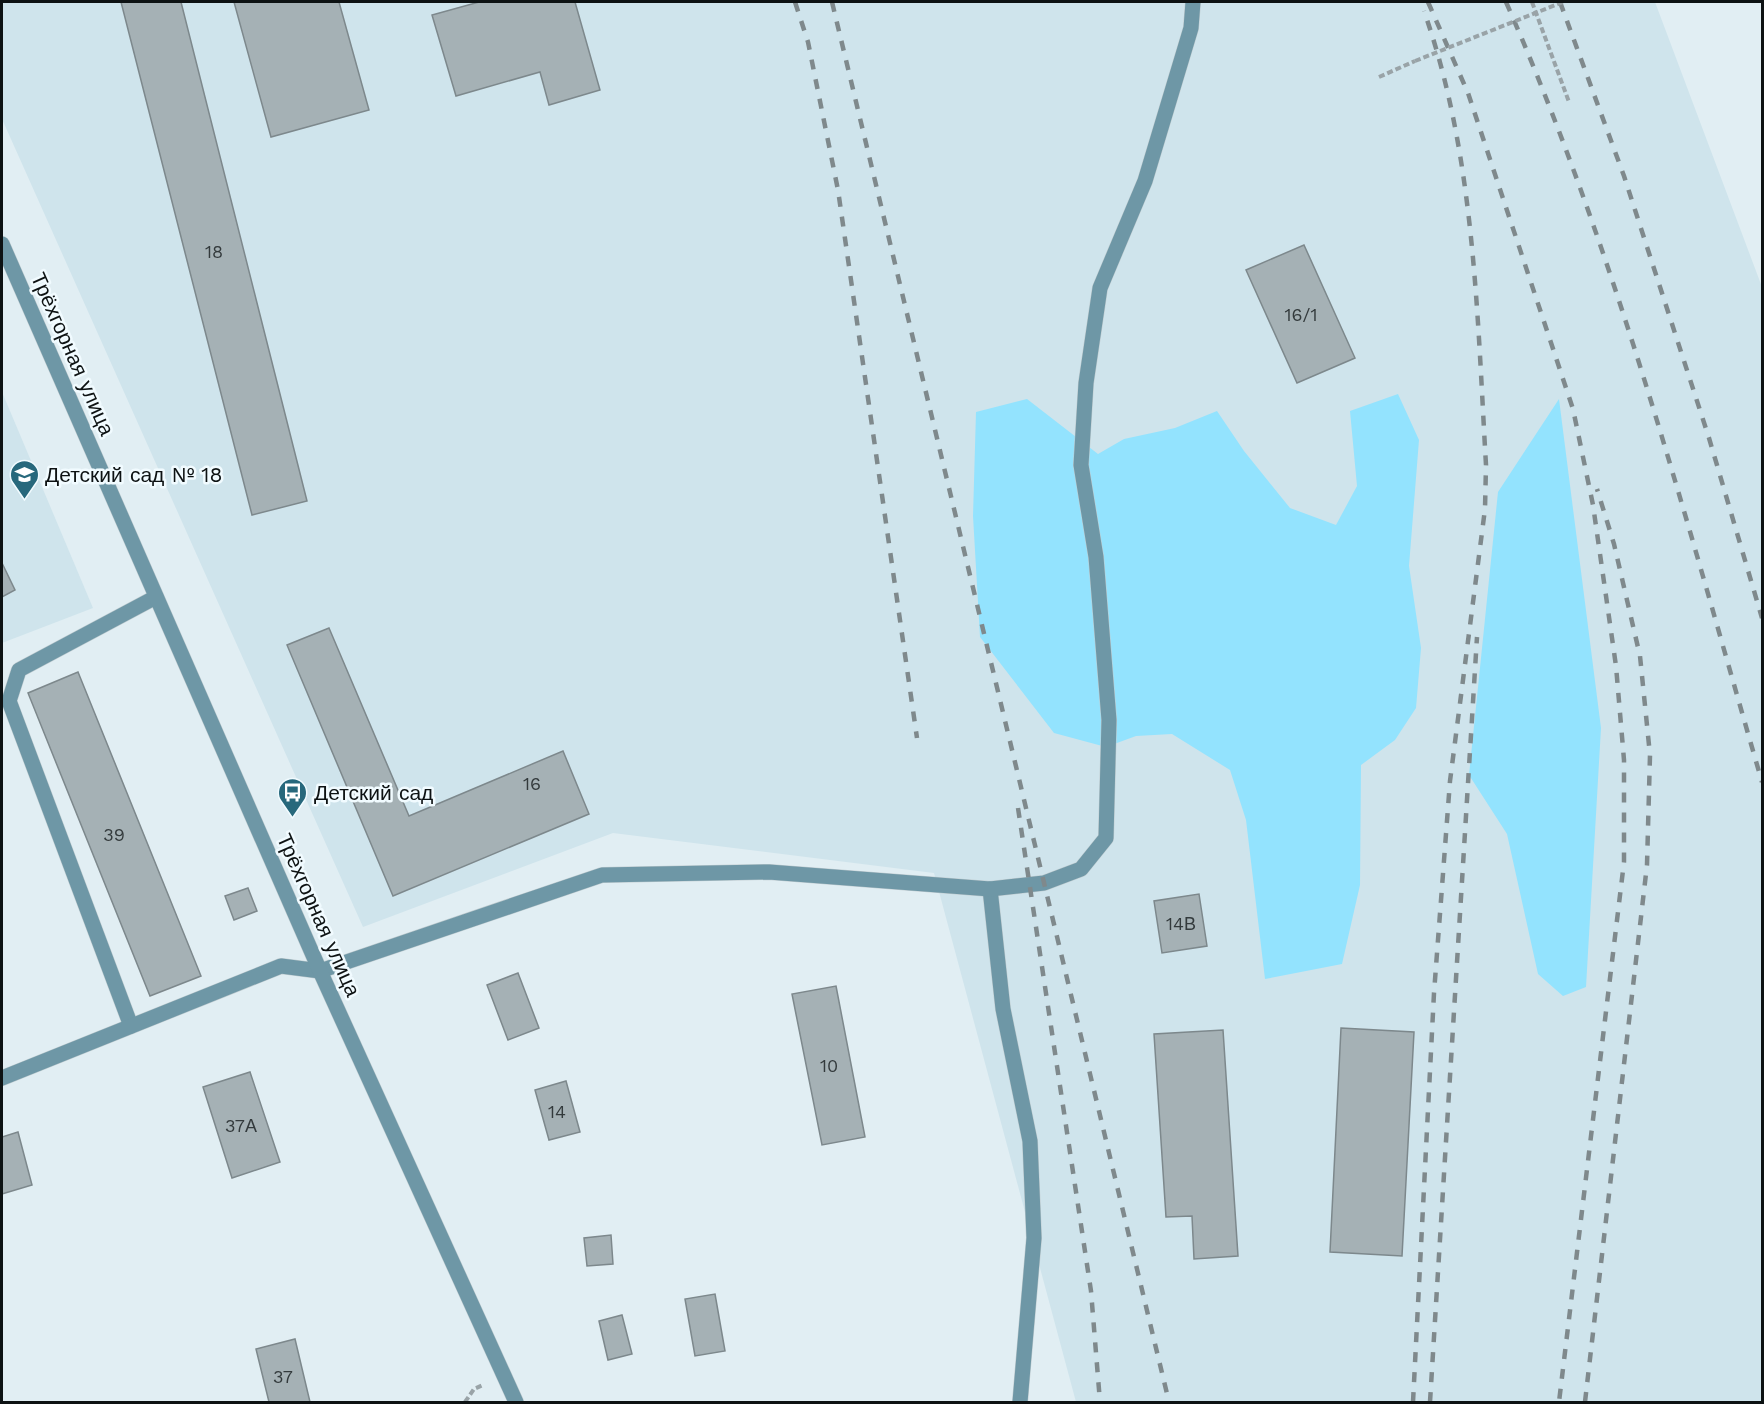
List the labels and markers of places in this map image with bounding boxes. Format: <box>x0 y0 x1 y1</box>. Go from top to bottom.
school or university icon: Детский сад № 18 <box>8 458 40 500</box>
place label: Детский сад № 18 <box>45 462 222 487</box>
bus stop icon: Детский сад <box>277 776 309 818</box>
place label: Детский сад <box>314 780 433 805</box>

